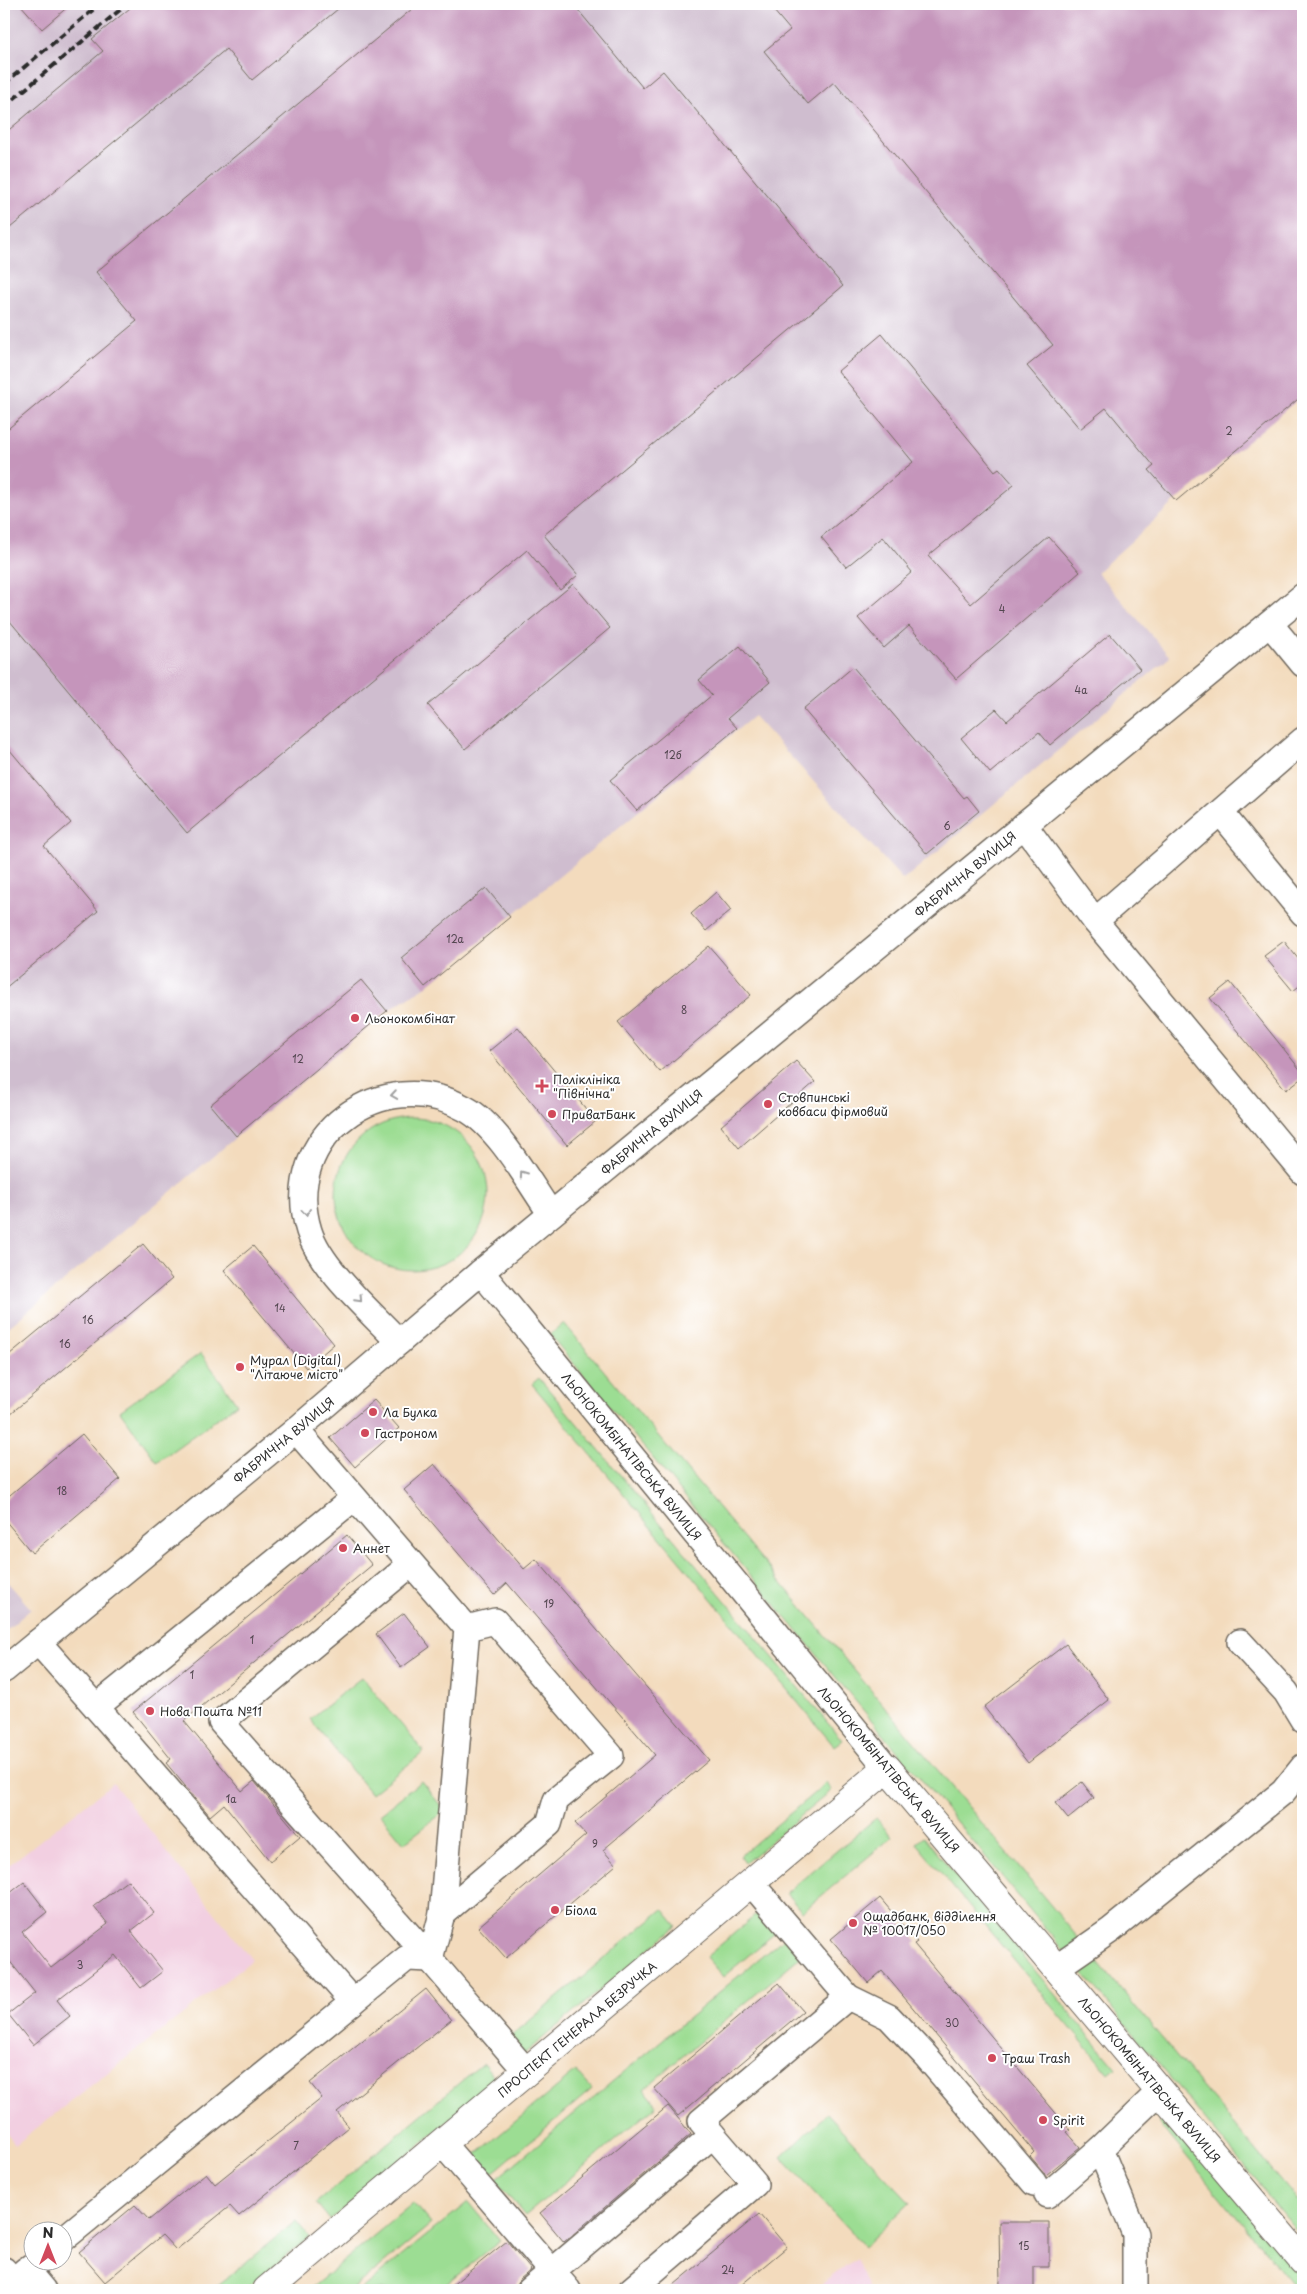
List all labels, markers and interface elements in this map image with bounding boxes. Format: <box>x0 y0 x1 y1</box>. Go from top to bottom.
house number: 2 <box>1225 423 1233 438</box>
house number: 4 <box>999 601 1006 616</box>
house number: 4а <box>1075 682 1088 697</box>
house number: 12б <box>664 747 682 762</box>
house number: 6 <box>943 818 951 833</box>
street label: ФАБРИЧНА ВУЛИЦЯ <box>910 827 1020 921</box>
house number: 12а <box>446 931 465 946</box>
house number: 8 <box>681 1002 687 1017</box>
place label: Льонокомбінат <box>365 1009 456 1027</box>
marker: Льонокомбінат <box>349 1012 361 1024</box>
house number: 12 <box>292 1051 304 1066</box>
place label: Поліклініка "Північна" <box>553 1070 621 1102</box>
marker: Поліклініка "Північна" <box>535 1079 549 1093</box>
street label: ФАБРИЧНА ВУЛИЦЯ <box>597 1085 706 1179</box>
place label: Стовпинські ковбаси фірмовий <box>778 1088 888 1120</box>
one-way arrow <box>390 1090 399 1100</box>
marker: Стовпинські ковбаси фірмовий <box>762 1098 774 1110</box>
place label: ПриватБанк <box>562 1105 636 1123</box>
marker: ПриватБанк <box>546 1108 558 1120</box>
one-way arrow <box>520 1170 529 1180</box>
one-way arrow <box>300 1208 311 1216</box>
one-way arrow <box>354 1294 363 1303</box>
house number: 14 <box>274 1300 286 1315</box>
house number: 16 <box>82 1312 94 1327</box>
house number: 16 <box>59 1336 71 1351</box>
place label: Мурал (Digital) "Літаюче місто" <box>250 1351 343 1383</box>
marker: Мурал (Digital) "Літаюче місто" <box>234 1361 246 1373</box>
street label: ЛЬОНОКОМБІНАТІВСЬКА ВУЛИЦЯ <box>558 1368 706 1544</box>
street label: ФАБРИЧНА ВУЛИЦЯ <box>229 1392 338 1487</box>
place label: Ла Булка <box>383 1403 438 1421</box>
marker: Ла Булка <box>367 1406 379 1418</box>
place label: Гастроном <box>375 1424 438 1442</box>
marker: Гастроном <box>359 1427 371 1439</box>
house number: 18 <box>57 1483 67 1498</box>
place label: Аннет <box>353 1539 390 1557</box>
marker: Аннет <box>337 1542 349 1554</box>
house number: 19 <box>544 1596 554 1611</box>
house number: 1 <box>250 1632 254 1647</box>
house number: 1 <box>190 1667 194 1682</box>
street label: ЛЬОНОКОМБІНАТІВСЬКА ВУЛИЦЯ <box>814 1682 964 1856</box>
place label: Нова Пошта №11 <box>160 1702 262 1720</box>
marker: Нова Пошта №11 <box>144 1705 156 1717</box>
house number: 1а <box>226 1791 237 1806</box>
house number: 9 <box>592 1836 598 1851</box>
place label: Біола <box>565 1901 597 1919</box>
marker: Біола <box>549 1904 561 1916</box>
place label: Ощадбанк, відділення № 10017/050 <box>863 1907 996 1939</box>
marker: Ощадбанк, відділення № 10017/050 <box>847 1917 859 1929</box>
house number: 3 <box>77 1957 83 1972</box>
street label: ПРОСПЕКТ ГЕНЕРАЛА БЕЗРУЧКА <box>493 1957 660 2101</box>
street label: ЛЬОНОКОМБІНАТІВСЬКА ВУЛИЦЯ <box>1074 1993 1225 2166</box>
house number: 30 <box>945 2015 959 2030</box>
place label: Траш Trash <box>1002 2049 1070 2067</box>
marker: Траш Trash <box>986 2052 998 2064</box>
place label: Spirit <box>1053 2111 1085 2129</box>
marker: Spirit <box>1037 2114 1049 2126</box>
house number: 7 <box>293 2138 299 2153</box>
north arrow <box>22 2222 72 2272</box>
text: N <box>42 2222 54 2243</box>
house number: 15 <box>1019 2238 1029 2253</box>
house number: 24 <box>721 2262 735 2277</box>

